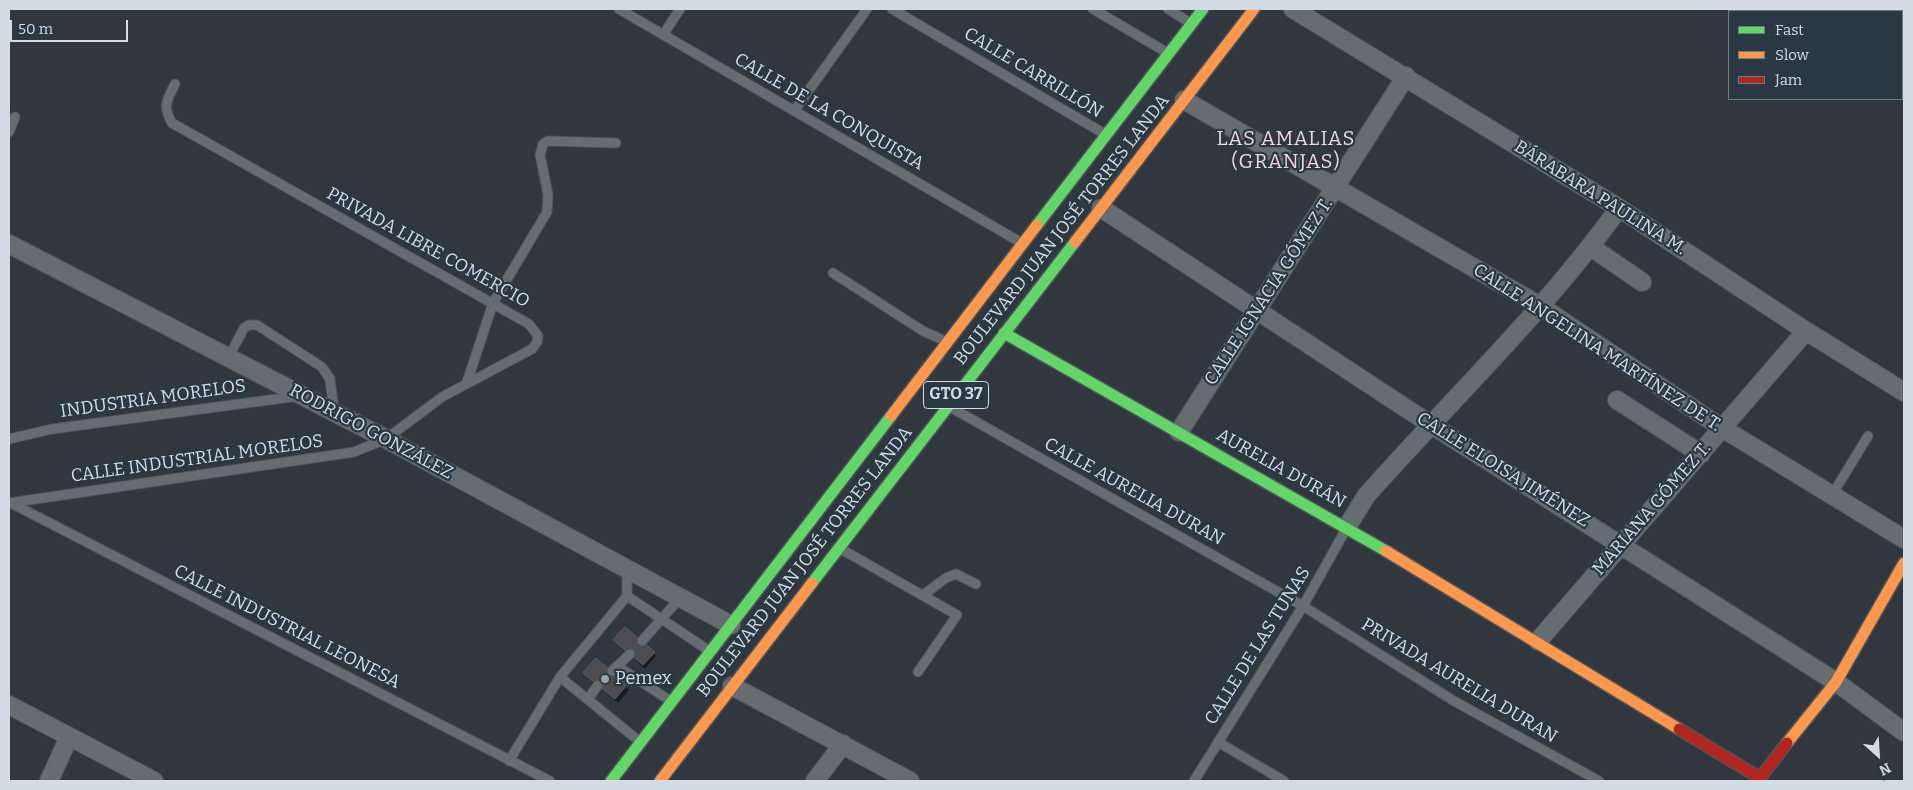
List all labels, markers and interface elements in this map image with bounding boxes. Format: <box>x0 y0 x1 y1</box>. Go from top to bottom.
scale bar <box>12 10 130 42</box>
legend <box>1728 10 1903 100</box>
text: 50 m <box>18 20 53 38</box>
text: Fast <box>1775 21 1804 39</box>
street label: CALLE CARRILLÓN <box>960 23 1106 123</box>
text: Slow <box>1775 46 1809 64</box>
street label: CALLE DE LA CONQUISTA <box>730 49 928 175</box>
text: Jam <box>1775 71 1802 89</box>
street label: BOULEVARD JUAN JOSÉ TORRES LANDA <box>950 91 1174 369</box>
district label: LAS AMALIAS (GRANJAS) <box>1215 127 1357 174</box>
street label: BÁRABARA PAULINA M. <box>1510 136 1690 260</box>
street label: PRIVADA LIBRE COMERCIO <box>323 183 533 313</box>
street label: CALLE IGNACIA GÓMEZ T. <box>1200 194 1338 390</box>
street label: CALLE ANGELINA MARTÍNEZ DE T. <box>1469 260 1725 436</box>
street label: INDUSTRIA MORELOS <box>59 375 247 423</box>
street label: RODRIGO GONZÁLEZ <box>286 380 456 484</box>
road number: GTO 37 <box>924 382 988 408</box>
street label: CALLE ELOISA JIMÉNEZ <box>1412 408 1594 532</box>
street label: BOULEVARD JUAN JOSÉ TORRES LANDA <box>693 423 917 701</box>
street label: AURELIA DURÁN <box>1213 425 1349 513</box>
street label: CALLE INDUSTRIAL MORELOS <box>70 431 324 487</box>
street label: CALLE AURELIA DURAN <box>1040 433 1228 551</box>
street label: MARIANA GÓMEZ T. <box>1588 438 1716 580</box>
street label: CALLE INDUSTRIAL LEONESA <box>170 560 404 694</box>
street label: CALLE DE LAS TUNAS <box>1201 563 1315 729</box>
street label: PRIVADA AURELIA DURAN <box>1357 614 1561 748</box>
place label: Pemex <box>615 668 672 690</box>
marker: Pemex <box>599 673 611 685</box>
north arrow <box>1853 730 1903 780</box>
text: N <box>1876 759 1893 779</box>

